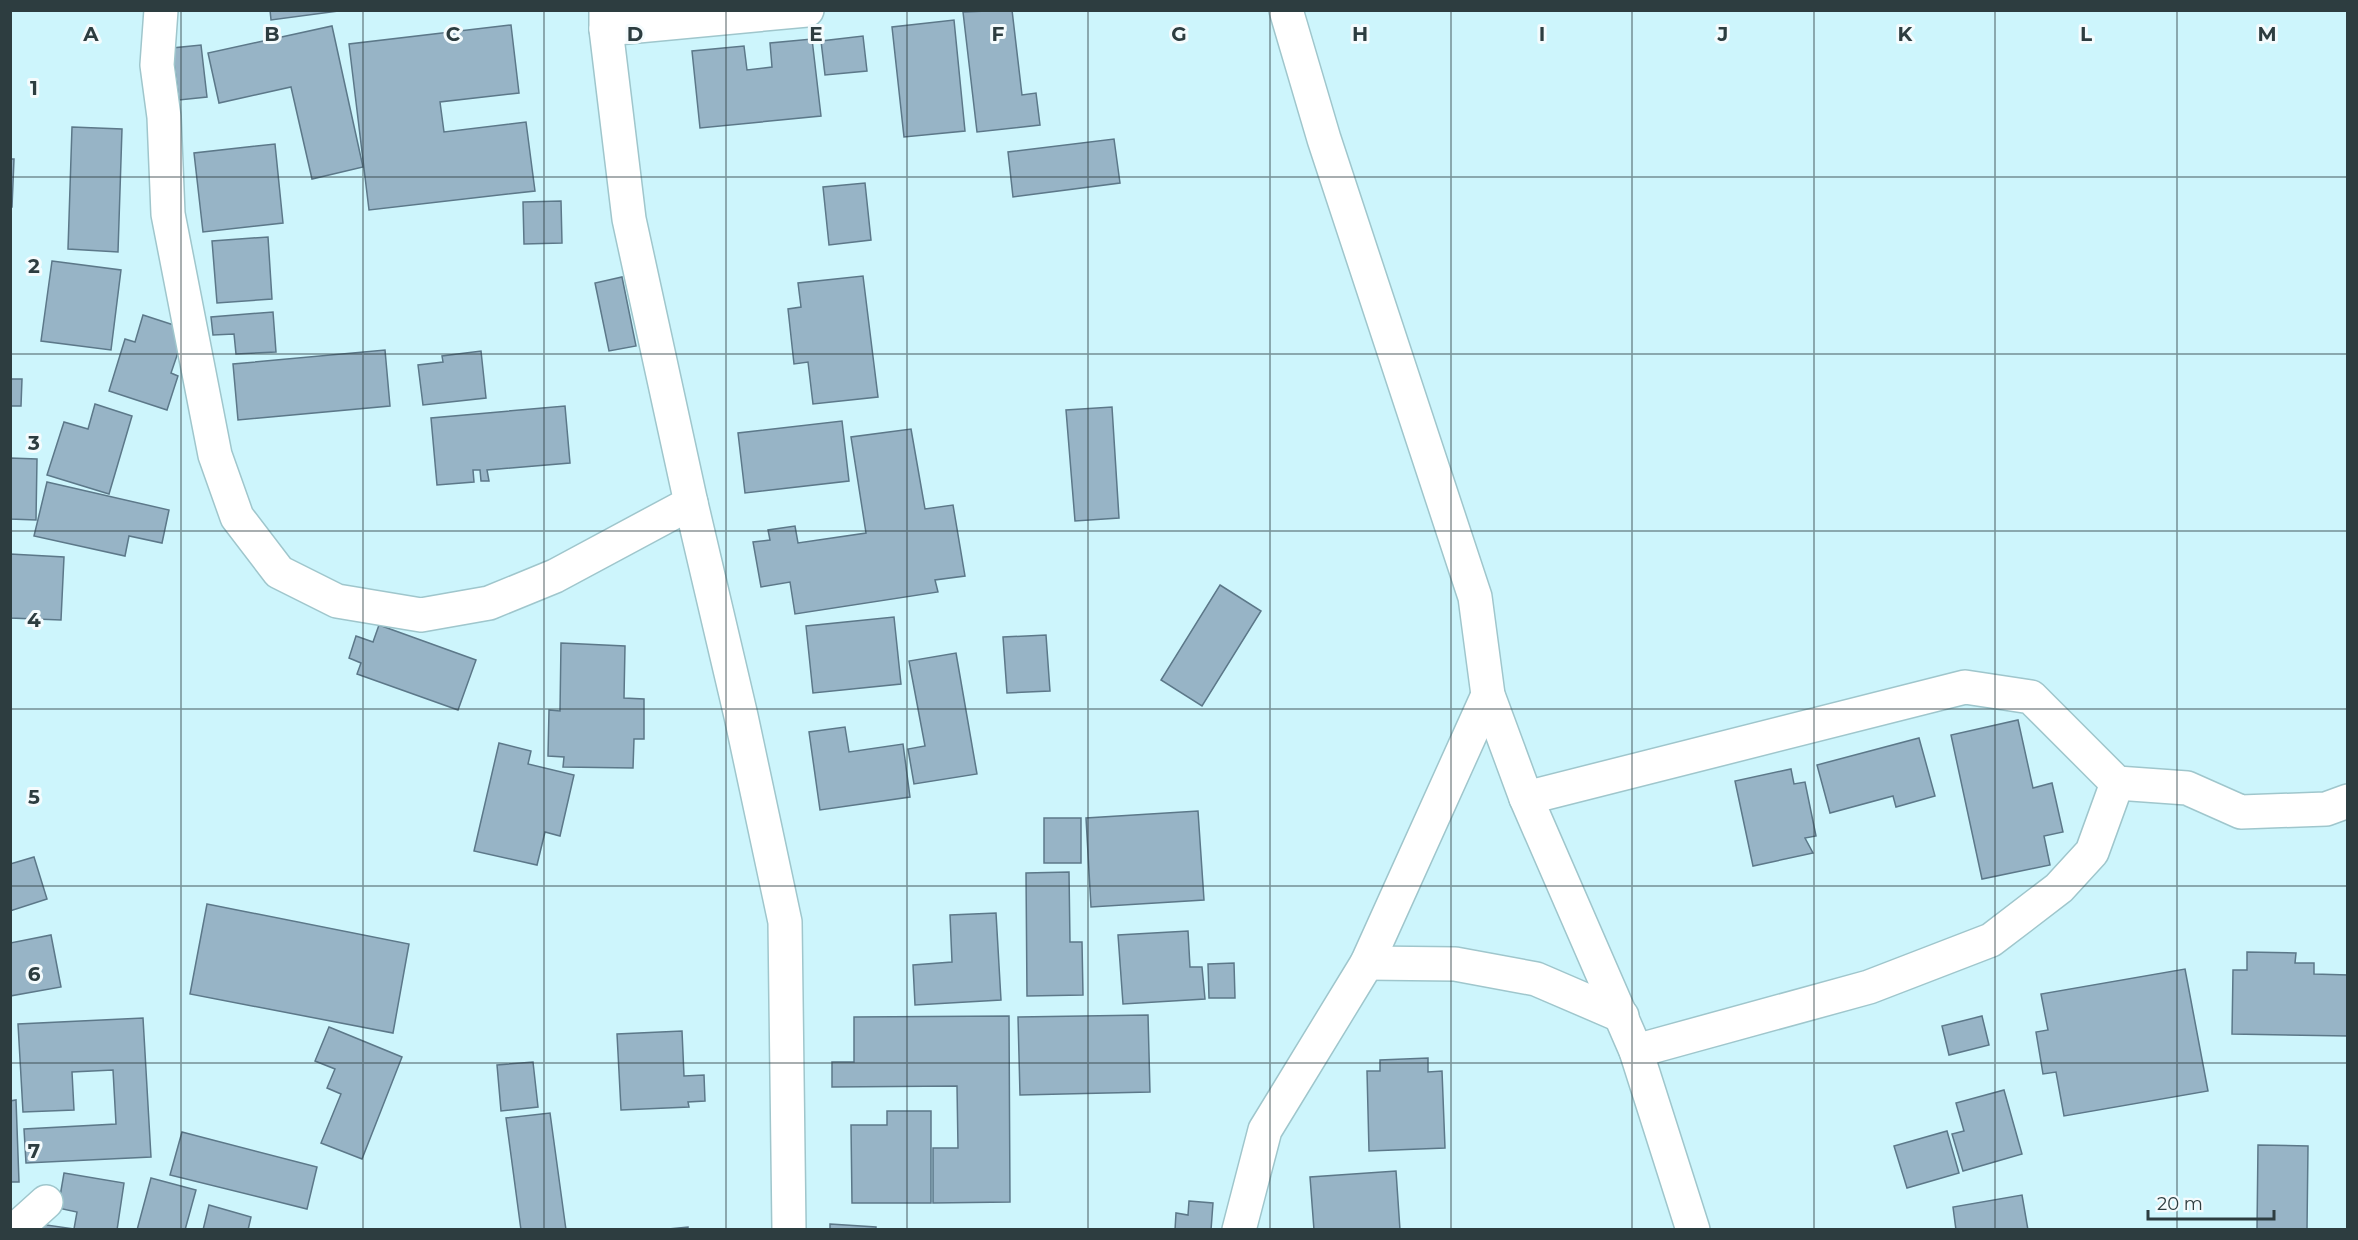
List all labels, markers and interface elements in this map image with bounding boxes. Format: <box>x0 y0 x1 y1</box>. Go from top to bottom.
text: A <box>82 22 99 46</box>
text: B <box>264 22 280 46</box>
text: C <box>446 22 461 46</box>
text: D <box>627 22 643 46</box>
text: E <box>809 22 823 46</box>
text: F <box>992 22 1005 46</box>
text: G <box>1171 22 1187 46</box>
text: H <box>1352 22 1368 46</box>
text: I <box>1539 22 1545 46</box>
text: J <box>1717 22 1728 46</box>
text: K <box>1898 22 1914 46</box>
text: L <box>2080 22 2092 46</box>
text: M <box>2257 22 2277 46</box>
text: 1 <box>30 76 38 100</box>
text: 2 <box>28 254 40 278</box>
text: 3 <box>27 431 40 455</box>
text: 4 <box>27 608 41 632</box>
text: 5 <box>28 785 40 809</box>
text: 6 <box>28 962 41 986</box>
text: 7 <box>28 1139 40 1163</box>
scale bar <box>2148 1183 2274 1221</box>
text: 20 m <box>2157 1193 2203 1215</box>

